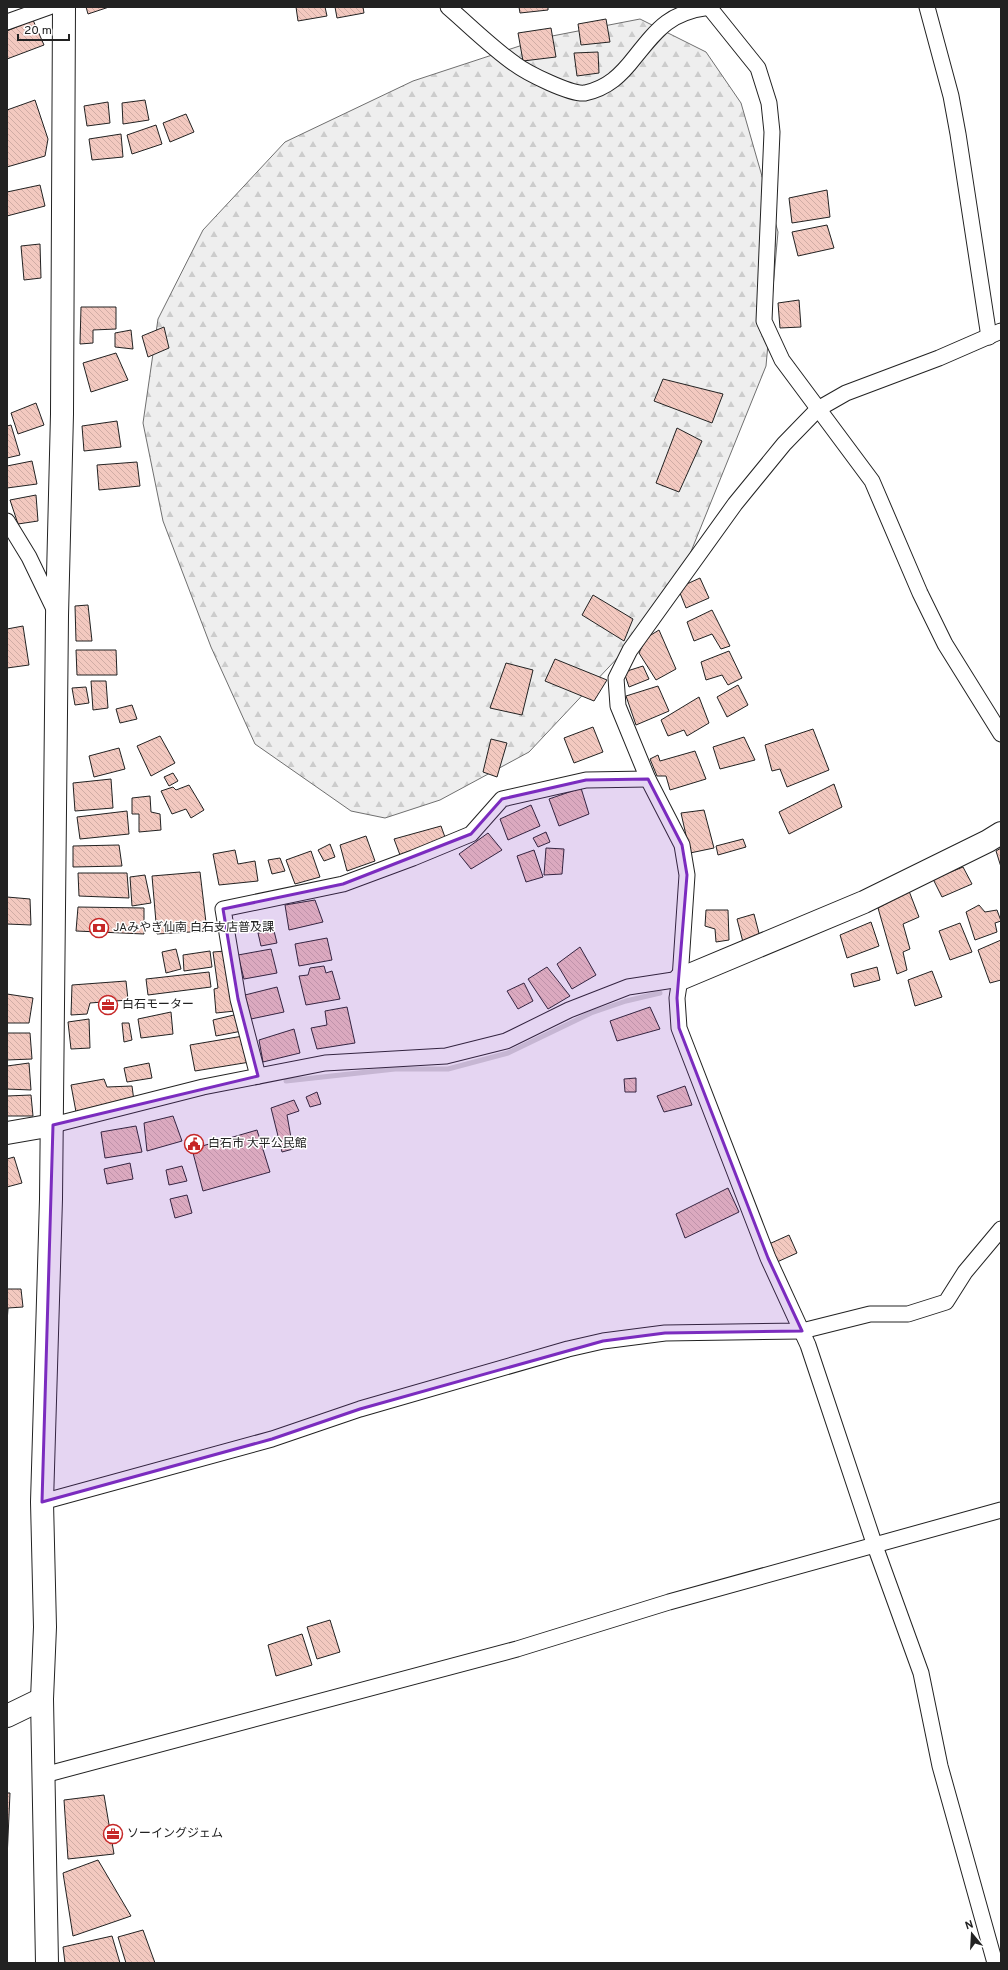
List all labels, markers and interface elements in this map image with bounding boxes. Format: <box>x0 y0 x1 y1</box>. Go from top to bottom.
scale bar <box>18 16 69 42</box>
text: 20 m <box>24 23 52 39</box>
bank icon: JAみやぎ仙南 白石支店普及課 <box>88 917 110 939</box>
place label: JAみやぎ仙南 白石支店普及課 <box>113 920 274 936</box>
office icon: 白石モーター <box>97 994 119 1016</box>
place label: 白石モーター <box>122 997 194 1013</box>
public building icon: 白石市 大平公民館 <box>183 1133 205 1155</box>
place label: 白石市 大平公民館 <box>208 1136 307 1152</box>
office icon: ソーイングジェム <box>102 1823 124 1845</box>
place label: ソーイングジェム <box>127 1826 223 1842</box>
north arrow <box>952 1914 992 1954</box>
text: N <box>963 1918 975 1933</box>

